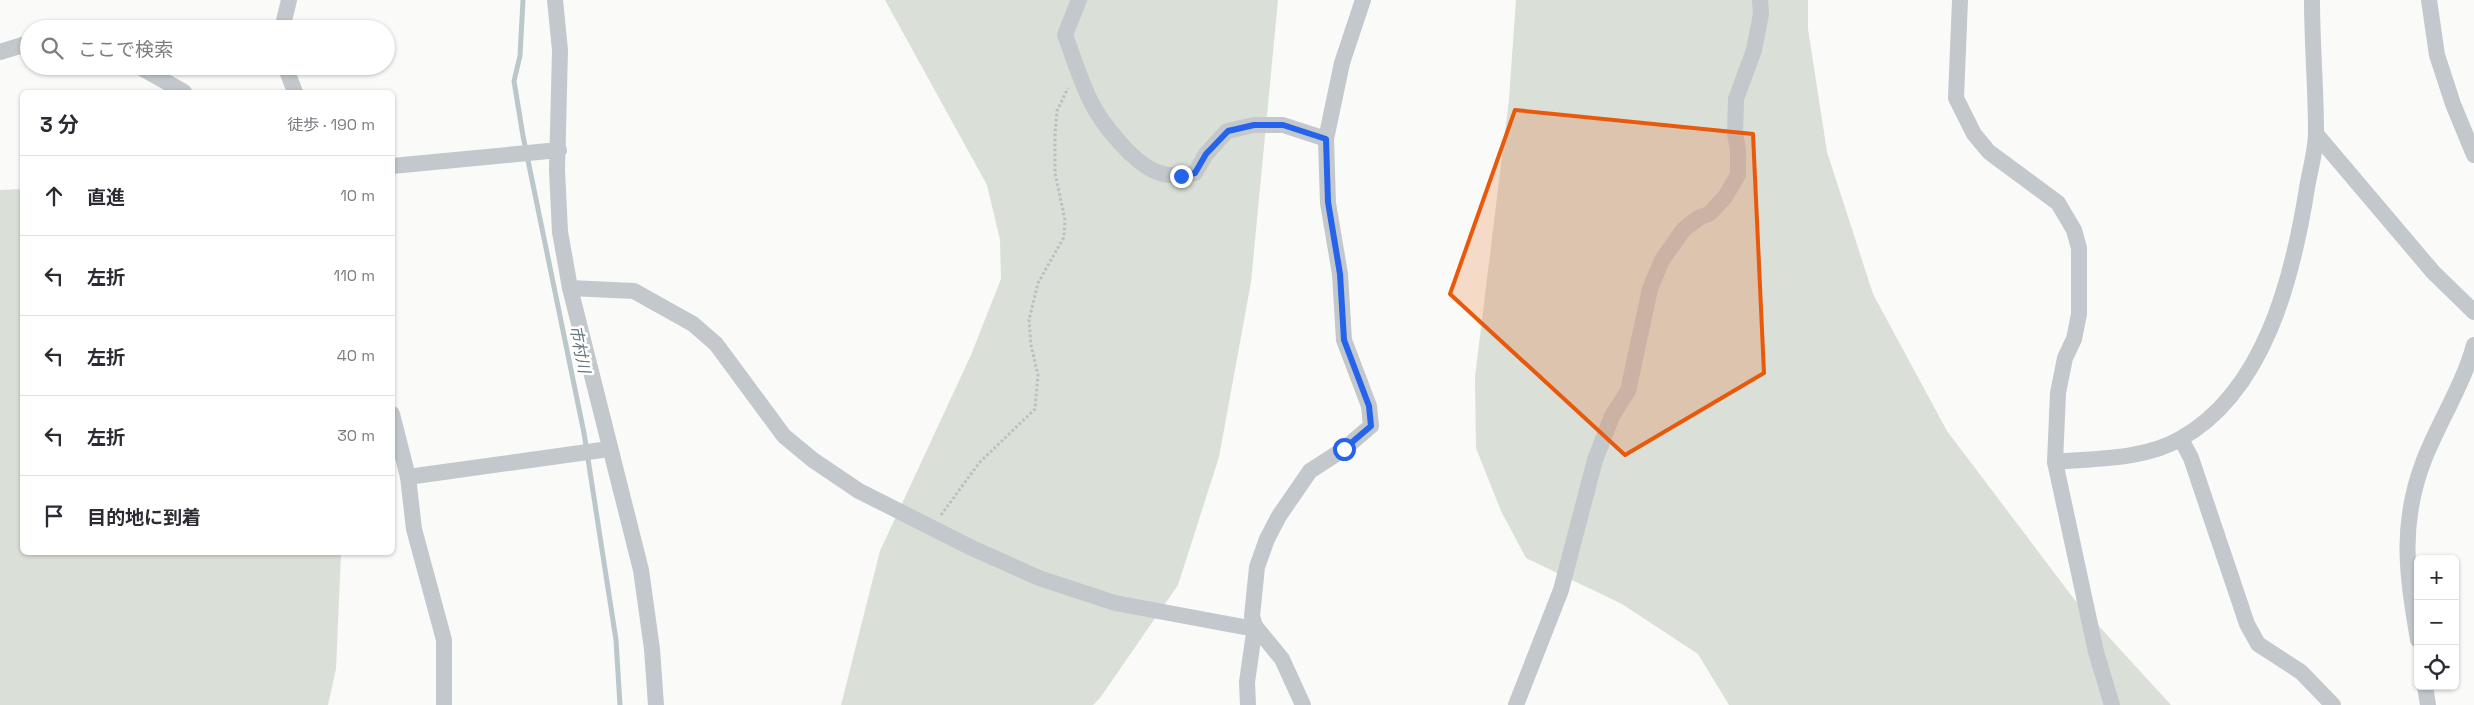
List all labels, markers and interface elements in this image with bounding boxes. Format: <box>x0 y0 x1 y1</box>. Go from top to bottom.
search box <box>20 20 395 75</box>
icon: search <box>38 34 66 62</box>
text: ここで検索 <box>78 37 173 62</box>
text: 3 分 <box>40 111 79 138</box>
text: 徒歩 · 190 m <box>287 114 375 135</box>
route end <box>1170 165 1193 188</box>
icon: ahead <box>40 182 68 210</box>
text: 直進 <box>87 185 125 210</box>
text: 10 m <box>340 185 375 206</box>
icon: left <box>40 262 68 290</box>
text: 左折 <box>87 265 125 290</box>
text: 110 m <box>333 265 375 286</box>
water label: 市村川 <box>565 323 595 377</box>
icon: left <box>40 342 68 370</box>
text: 左折 <box>87 345 125 370</box>
text: 40 m <box>337 345 375 366</box>
icon: left <box>40 422 68 450</box>
text: 左折 <box>87 425 125 450</box>
text: 30 m <box>337 425 375 446</box>
route start <box>1333 438 1356 461</box>
icon: arrive <box>40 502 68 530</box>
text: 目的地に到着 <box>87 505 201 530</box>
map controls <box>2414 555 2459 690</box>
button: + <box>2414 555 2459 600</box>
button: − <box>2414 600 2459 645</box>
button: locate <box>2414 645 2459 690</box>

